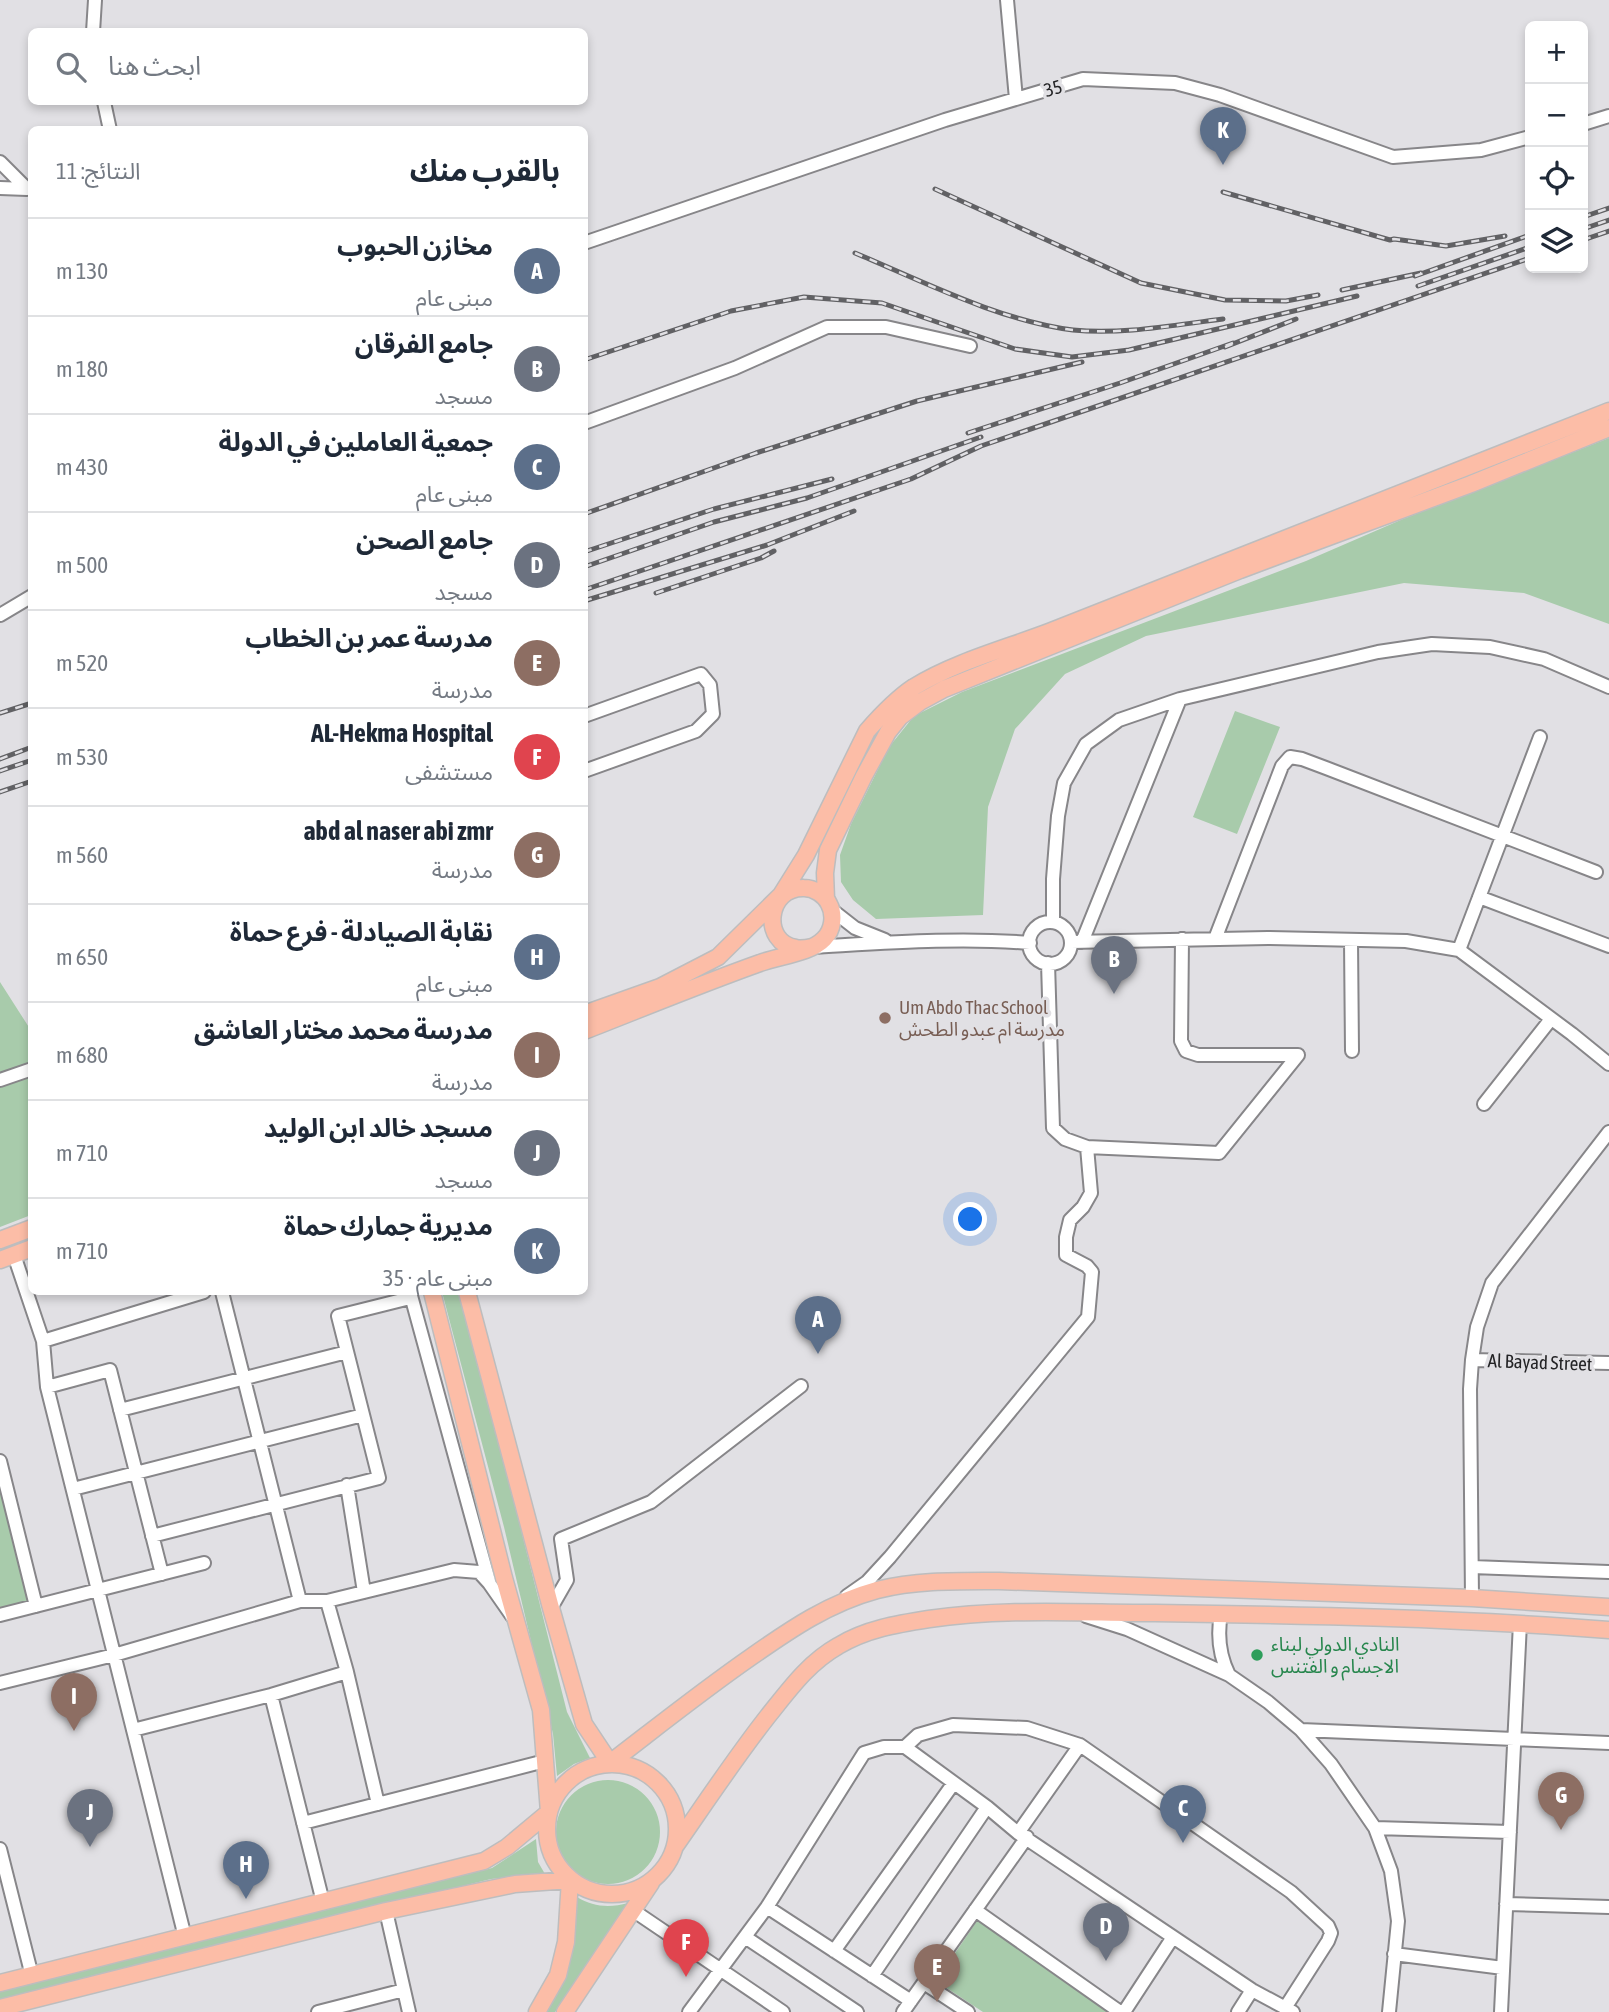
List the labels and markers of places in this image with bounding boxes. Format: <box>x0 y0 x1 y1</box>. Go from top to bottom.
pin: K <box>1200 107 1246 165</box>
pin: B <box>1091 936 1137 994</box>
place label: Um Abdo Thac School مدرسة ام عبدو الطحش <box>899 996 1065 1044</box>
marker: Um Abdo Thac School مدرسة ام عبدو الطحش <box>877 1010 893 1026</box>
pin: A <box>795 1296 841 1354</box>
place label: النادي الدولي لبناء الاجسام و الفتنس <box>1271 1633 1400 1681</box>
marker: النادي الدولي لبناء الاجسام و الفتنس <box>1249 1647 1265 1663</box>
pin: I <box>51 1673 97 1731</box>
pin: G <box>1538 1772 1584 1830</box>
pin: C <box>1160 1785 1206 1843</box>
pin: J <box>67 1789 113 1847</box>
pin: H <box>223 1841 269 1899</box>
pin: D <box>1083 1903 1129 1961</box>
pin: F <box>663 1919 709 1977</box>
pin: E <box>914 1944 960 2002</box>

